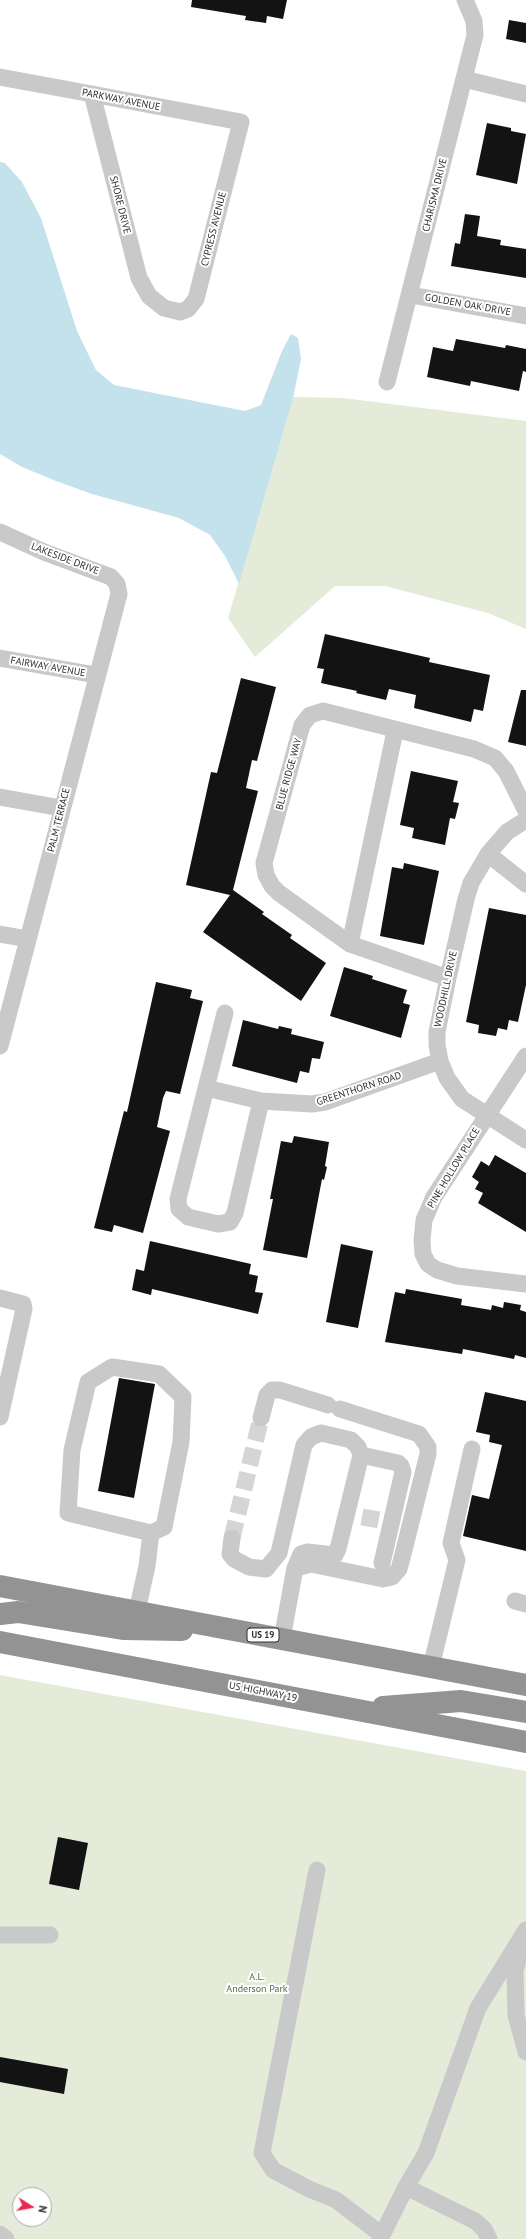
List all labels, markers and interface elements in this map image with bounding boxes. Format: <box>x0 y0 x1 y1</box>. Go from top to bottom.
street label: PARKWAY AVENUE <box>81 87 161 113</box>
street label: CHARISMA DRIVE <box>420 157 450 233</box>
street label: SHORE DRIVE <box>107 175 133 235</box>
street label: CYPRESS AVENUE <box>199 191 229 267</box>
street label: GOLDEN OAK DRIVE <box>424 292 512 318</box>
street label: LAKESIDE DRIVE <box>29 541 101 577</box>
street label: FAIRWAY AVENUE <box>10 654 86 680</box>
street label: BLUE RIDGE WAY <box>274 737 304 811</box>
street label: PALM TERRACE <box>45 787 73 853</box>
street label: WOODHILL DRIVE <box>432 950 460 1028</box>
street label: GREENTHORN ROAD <box>315 1070 403 1108</box>
street label: PINE HOLLOW PLACE <box>425 1126 483 1210</box>
road number: US 19 <box>247 1628 279 1642</box>
street label: US HIGHWAY 19 <box>228 1679 298 1705</box>
park label: A.L. Anderson Park <box>226 1971 288 1994</box>
north arrow <box>12 2187 52 2227</box>
text: N <box>35 2204 50 2214</box>

